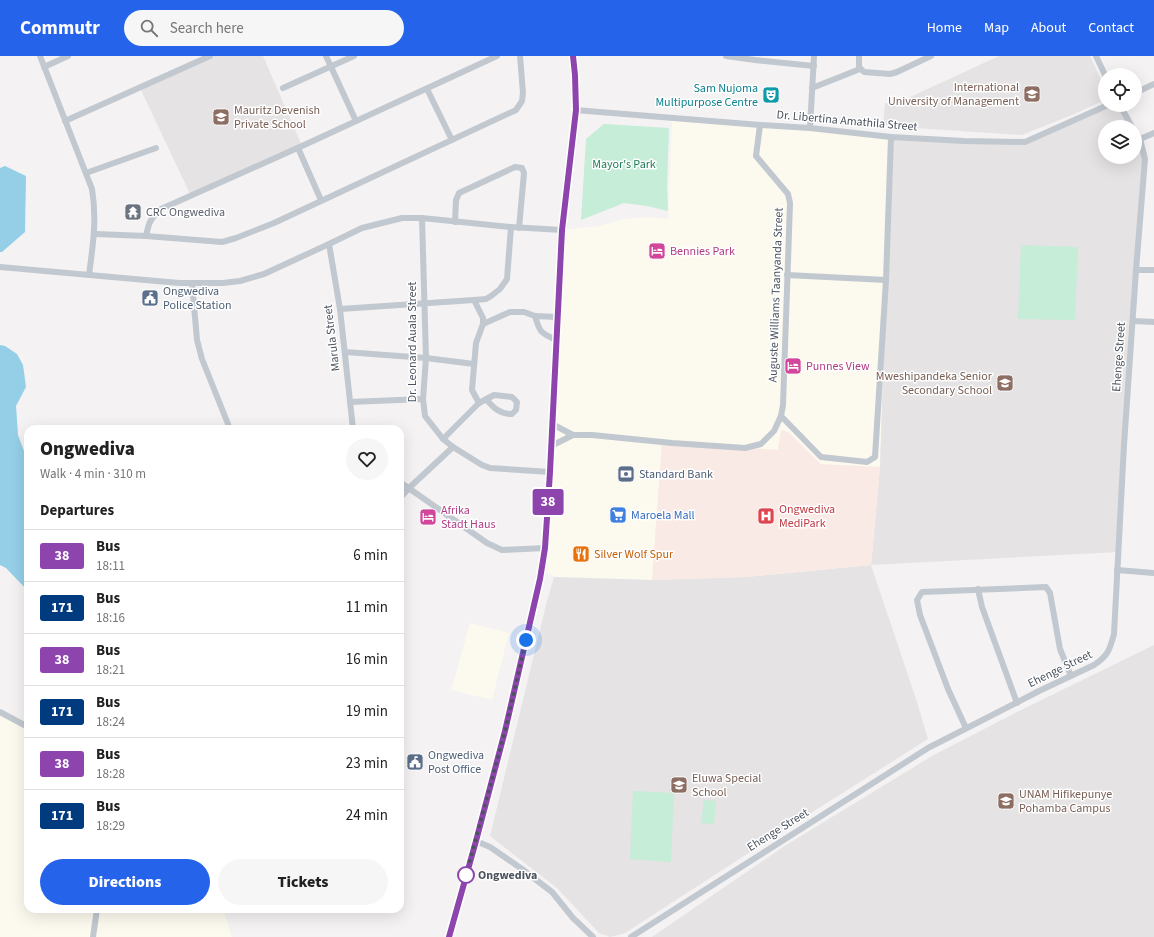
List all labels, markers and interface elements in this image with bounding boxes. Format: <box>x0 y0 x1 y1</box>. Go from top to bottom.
search box <box>124 10 404 46</box>
text: Commutr <box>20 15 100 42</box>
icon: search <box>138 17 160 39</box>
text: Search here <box>170 18 244 39</box>
text: Home <box>927 18 962 38</box>
text: Map <box>984 18 1009 38</box>
text: About <box>1031 18 1066 38</box>
text: Contact <box>1088 18 1134 38</box>
map controls <box>1098 68 1142 164</box>
button: locate <box>1098 68 1142 112</box>
place label: International University of Management <box>888 79 1019 110</box>
place label: Sam Nujoma Multipurpose Centre <box>655 80 758 111</box>
school or university icon: International University of Management <box>1022 84 1042 104</box>
theatre icon: Sam Nujoma Multipurpose Centre <box>761 85 781 105</box>
place label: Mauritz Devenish Private School <box>234 102 320 133</box>
street label: Dr. Libertina Amathila Street <box>776 106 918 136</box>
school or university icon: Mauritz Devenish Private School <box>211 107 231 127</box>
button: layers <box>1098 120 1142 164</box>
park label: Mayor's Park <box>592 156 656 173</box>
temple icon: CRC Ongwediva <box>123 202 143 222</box>
place label: CRC Ongwediva <box>146 204 225 221</box>
street label: Auguste Williams Taanyanda Street <box>764 207 788 383</box>
hotel icon: Bennies Park <box>647 241 667 261</box>
place label: Bennies Park <box>670 243 735 260</box>
street label: Dr. Leonard Auala Street <box>404 282 421 402</box>
place label: Ongwediva Police Station <box>163 283 231 314</box>
public building icon: Ongwediva Police Station <box>140 288 160 308</box>
street label: Marula Street <box>319 304 345 372</box>
street label: Ehenge Street <box>1108 322 1130 392</box>
hotel icon: Punnes View <box>783 356 803 376</box>
place label: Punnes View <box>806 358 870 375</box>
place label: Mweshipandeka Senior Secondary School <box>876 368 993 399</box>
school or university icon: Mweshipandeka Senior Secondary School <box>995 373 1015 393</box>
text: Ongwediva <box>40 436 135 463</box>
button: heart <box>346 438 388 480</box>
bank icon: Standard Bank <box>616 464 636 484</box>
text: Walk · 4 min · 310 m <box>40 465 146 483</box>
place label: Standard Bank <box>639 466 713 483</box>
line badge: 38 <box>530 489 566 515</box>
text: 38 <box>541 492 555 512</box>
text: Departures <box>40 500 114 521</box>
place label: Ongwediva MediPark <box>779 501 835 532</box>
place label: Afrika Stadt Haus <box>441 502 496 533</box>
supermarket icon: Maroela Mall <box>608 505 628 525</box>
hospital icon: Ongwediva MediPark <box>756 506 776 526</box>
hotel icon: Afrika Stadt Haus <box>418 507 438 527</box>
place label: Maroela Mall <box>631 507 695 524</box>
text: Bus <box>96 536 120 557</box>
restaurant icon: Silver Wolf Spur <box>571 544 591 564</box>
text: 6 min <box>353 545 388 566</box>
text: 38 <box>55 546 69 566</box>
place label: Silver Wolf Spur <box>594 546 674 563</box>
text: 18:11 <box>96 557 125 575</box>
text: Bus <box>96 588 120 609</box>
text: 11 min <box>346 597 388 618</box>
text: 171 <box>51 598 73 618</box>
text: 18:16 <box>96 609 125 627</box>
your location <box>516 630 536 650</box>
text: Bus <box>96 640 120 661</box>
street label: Ehenge Street <box>1025 646 1095 692</box>
text: 16 min <box>346 649 388 670</box>
text: 38 <box>55 650 69 670</box>
text: 18:21 <box>96 661 125 679</box>
text: Bus <box>96 692 120 713</box>
text: 19 min <box>346 701 388 722</box>
text: 171 <box>51 702 73 722</box>
text: 18:24 <box>96 713 125 731</box>
text: Bus <box>96 744 120 765</box>
place label: Ongwediva Post Office <box>428 747 484 778</box>
public building icon: Ongwediva Post Office <box>405 752 425 772</box>
text: 23 min <box>346 753 388 774</box>
text: 38 <box>55 754 69 774</box>
text: 18:28 <box>96 765 125 783</box>
place label: Eluwa Special School <box>692 770 761 801</box>
school or university icon: Eluwa Special School <box>669 775 689 795</box>
place label: UNAM Hifikepunye Pohamba Campus <box>1019 786 1112 817</box>
school or university icon: UNAM Hifikepunye Pohamba Campus <box>996 791 1016 811</box>
text: Bus <box>96 796 120 817</box>
street label: Ehenge Street <box>744 804 812 856</box>
text: 24 min <box>346 805 388 826</box>
text: 171 <box>51 806 73 826</box>
text: 18:29 <box>96 817 125 835</box>
button: Directions <box>40 859 210 905</box>
button: Tickets <box>218 859 388 905</box>
marker: Ongwediva <box>457 866 475 884</box>
place label: Ongwediva <box>478 867 537 884</box>

